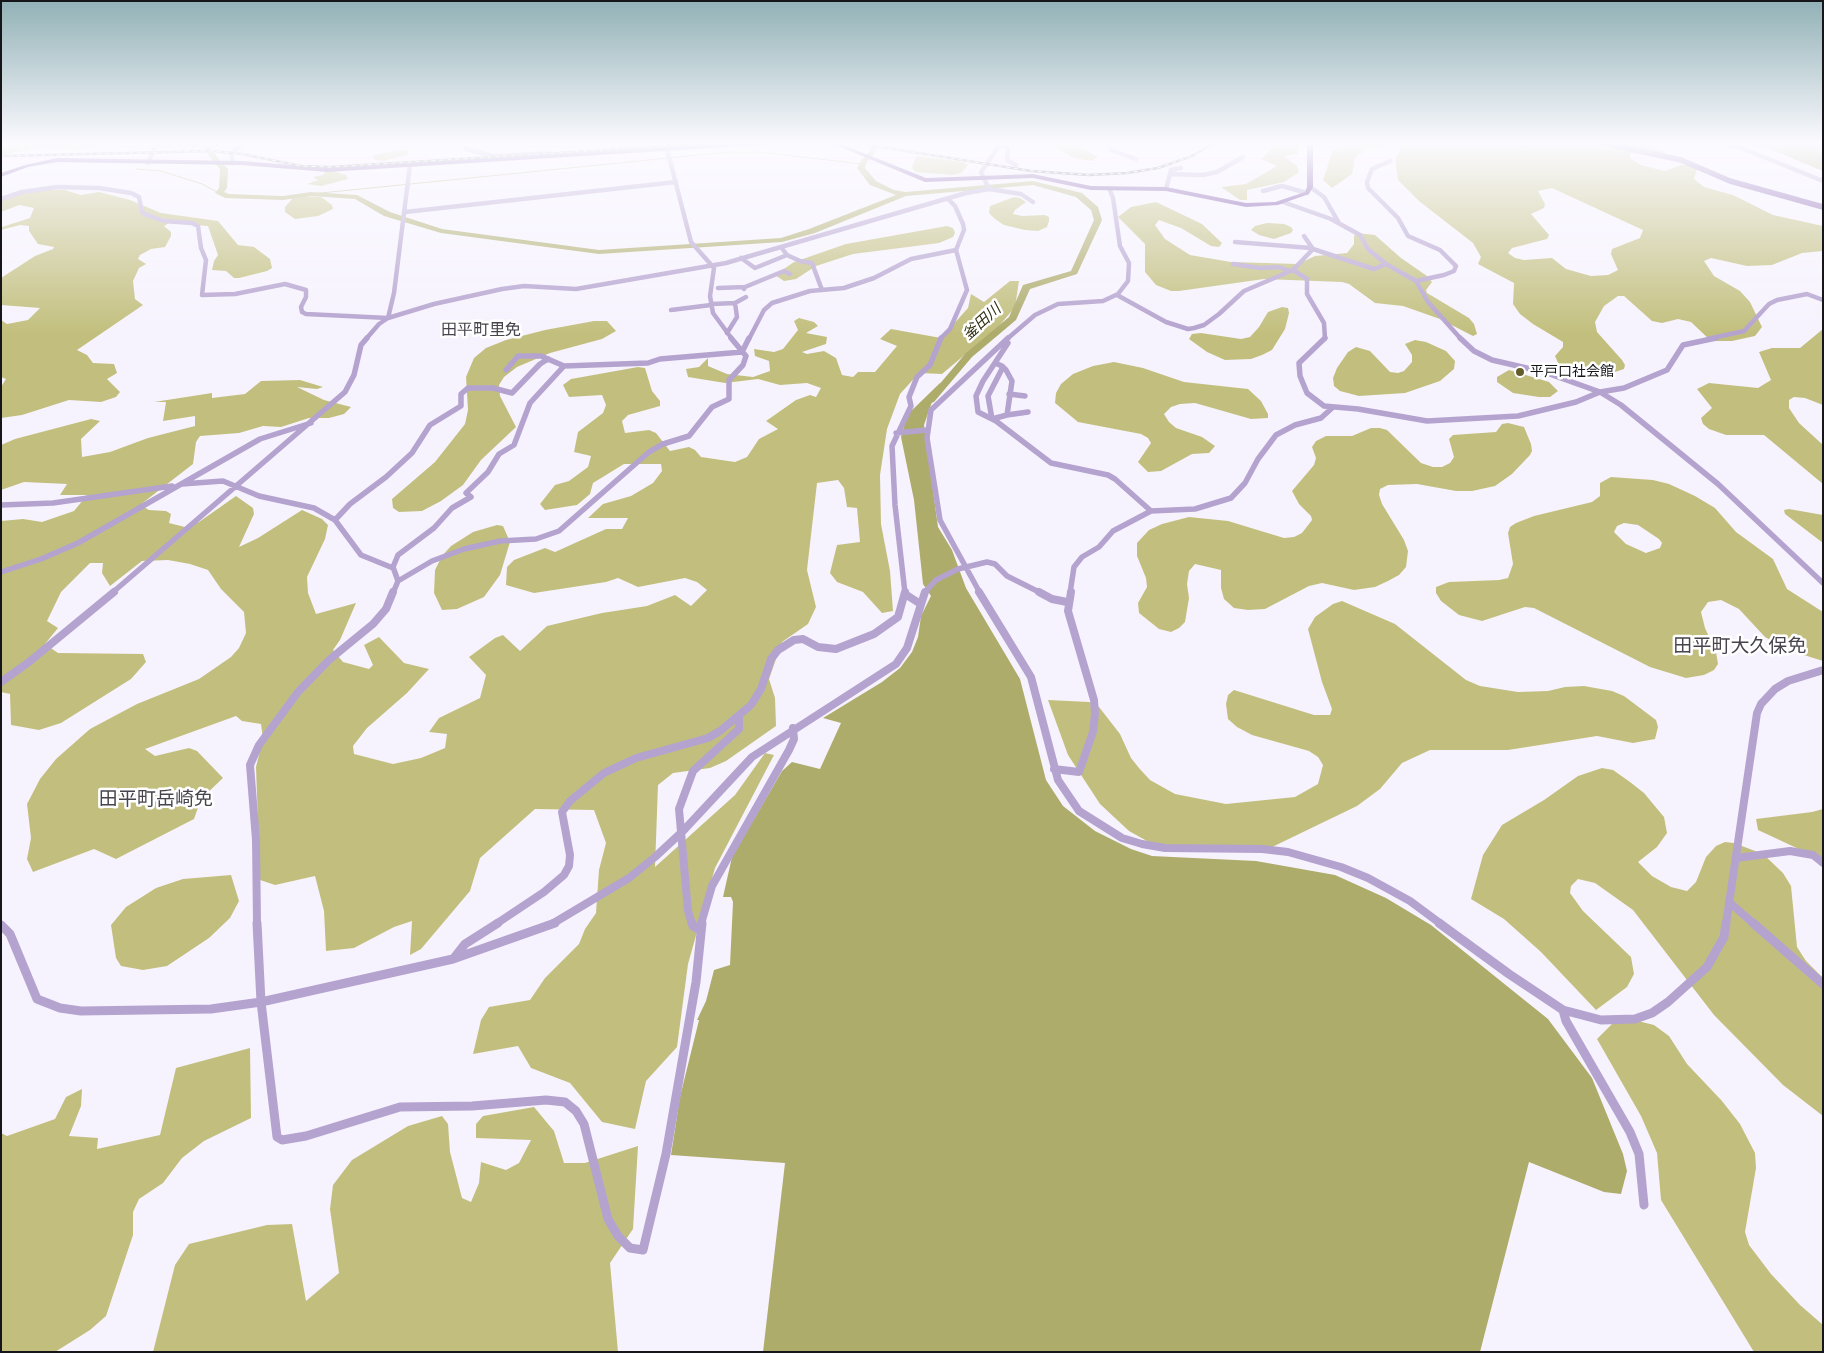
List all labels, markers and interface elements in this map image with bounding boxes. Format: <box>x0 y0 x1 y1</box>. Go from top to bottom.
water label: 釜田川 <box>959 300 1005 344</box>
district label: 田平町里免 <box>441 320 521 340</box>
place label: 平戸口社会館 <box>1530 364 1614 380</box>
marker: 平戸口社会館 <box>1514 366 1526 378</box>
district label: 田平町大久保免 <box>1674 635 1806 657</box>
district label: 田平町岳崎免 <box>99 788 213 810</box>

